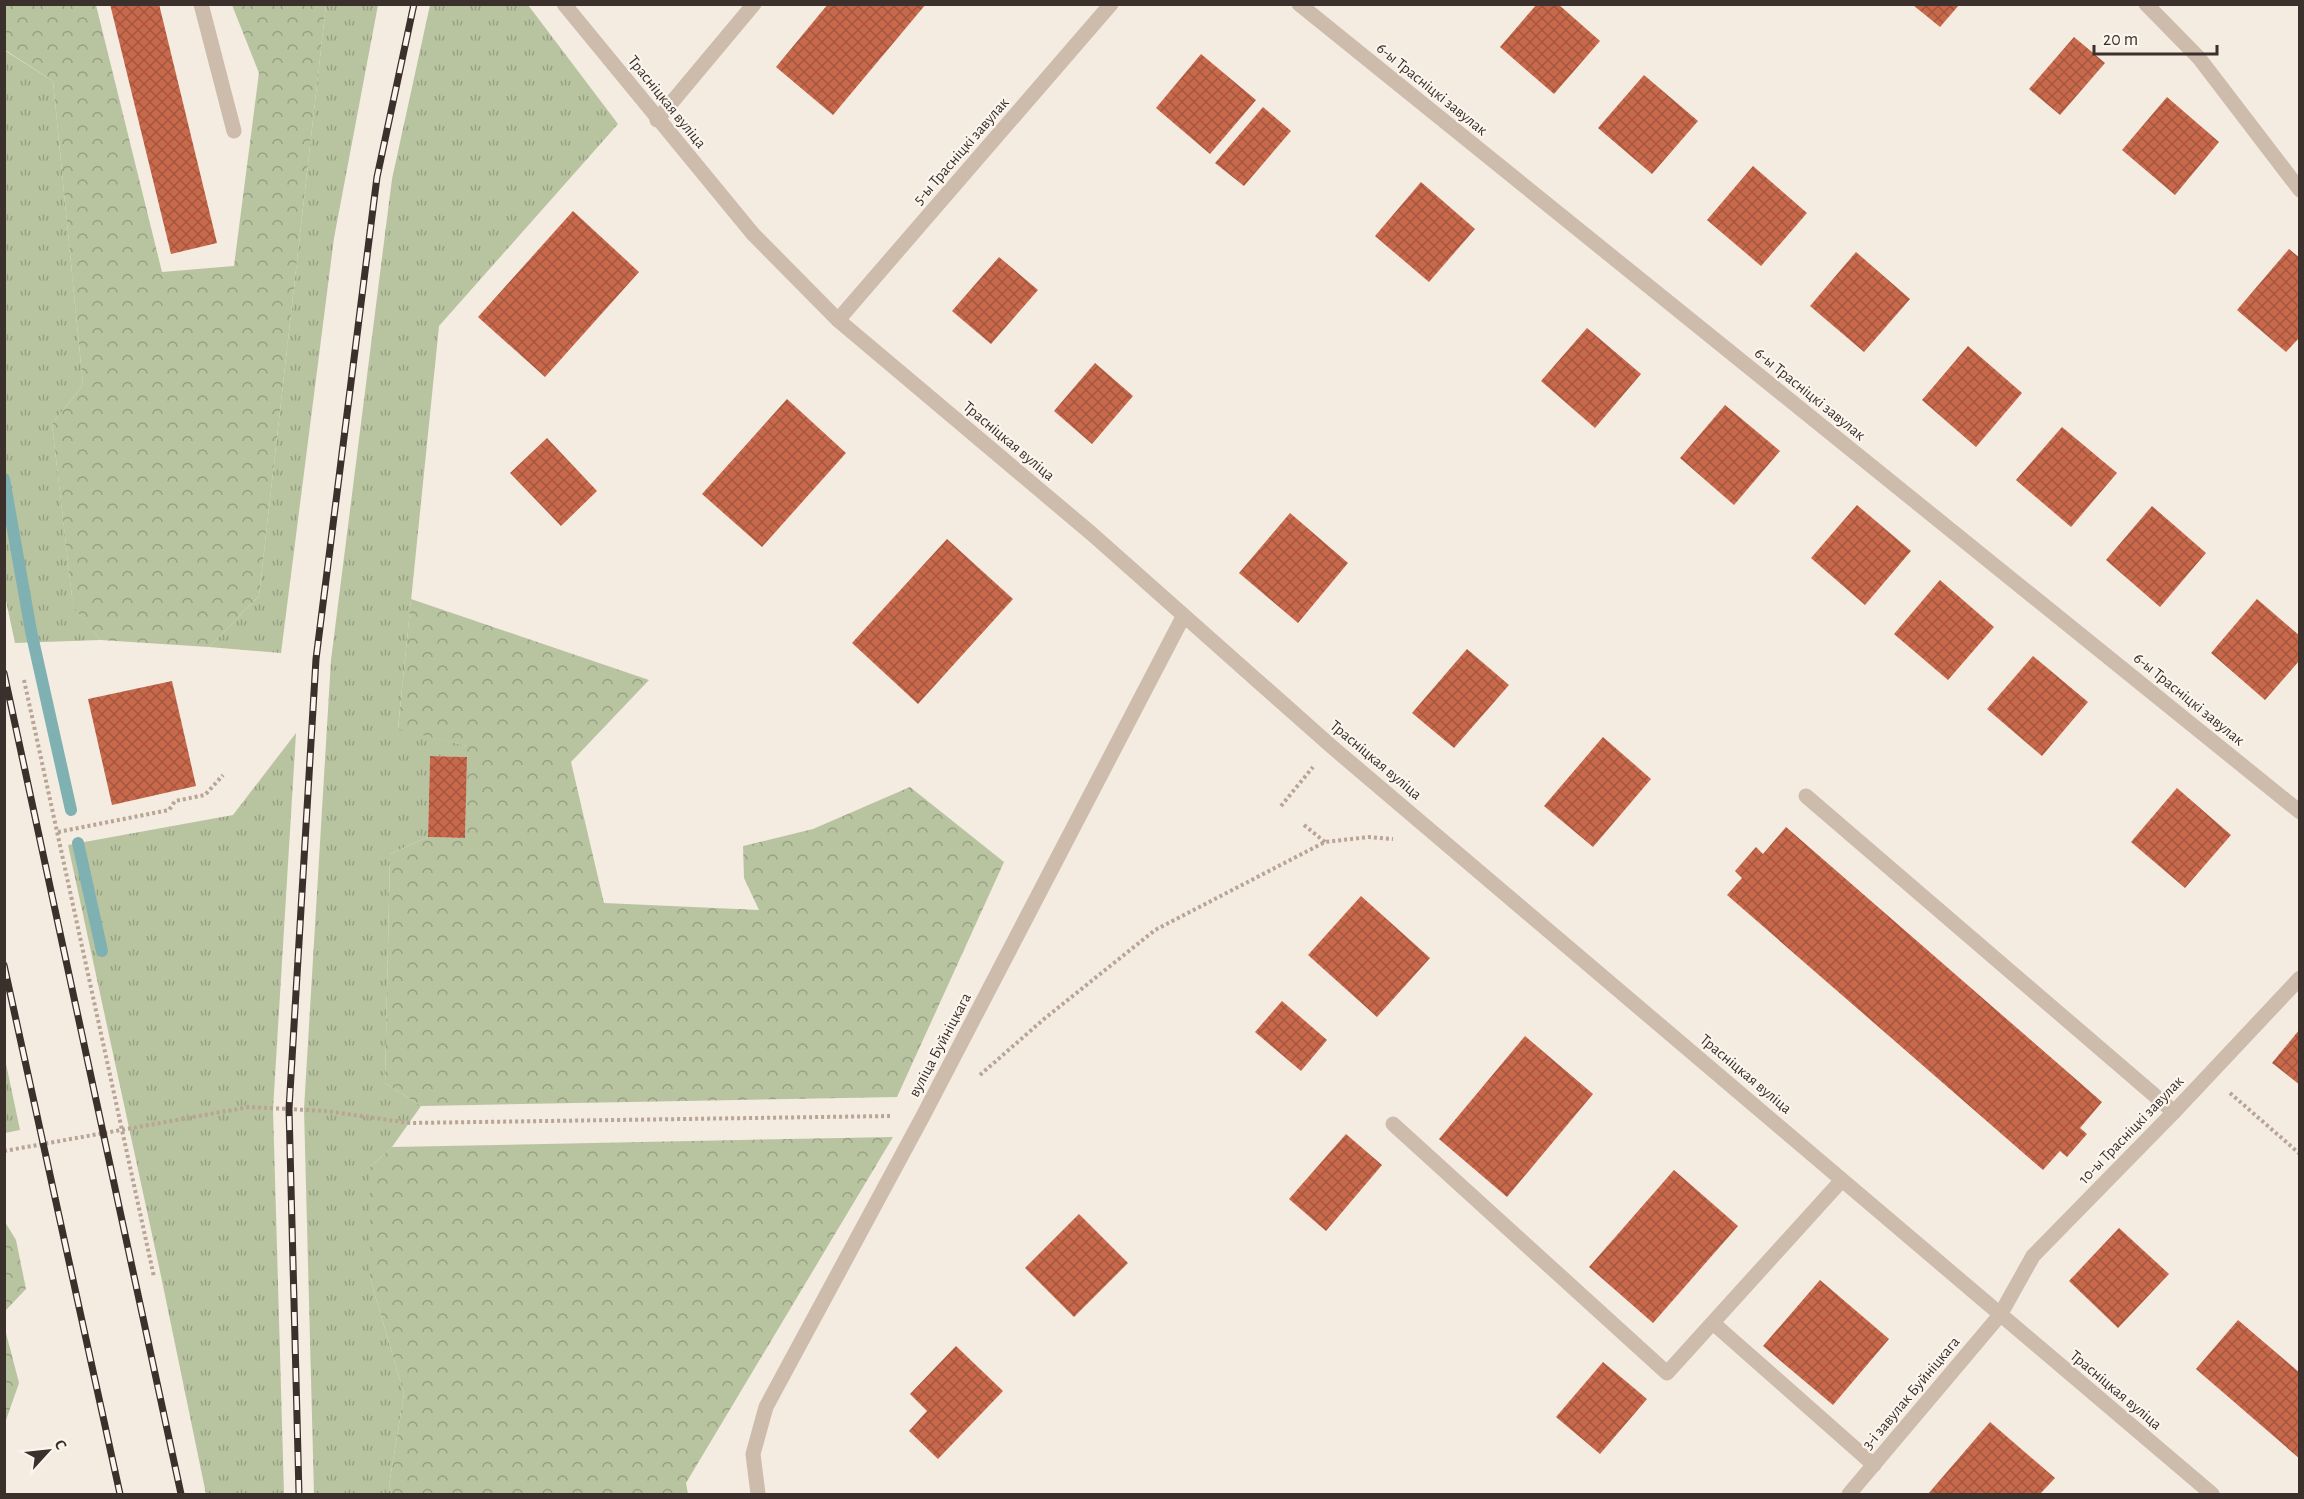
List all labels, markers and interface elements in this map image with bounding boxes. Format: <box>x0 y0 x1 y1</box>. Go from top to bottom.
scale bar <box>2094 18 2217 56</box>
text: 20 m <box>2103 31 2138 49</box>
street label: 6-ы Трасніцкі завулак <box>1373 40 1491 140</box>
street label: Трасніцкая вуліца <box>624 53 709 152</box>
street label: 5-ы Трасніцкі завулак <box>910 94 1013 208</box>
street label: 6-ы Трасніцкі завулак <box>1751 345 1869 445</box>
street label: Трасніцкая вуліца <box>960 398 1058 485</box>
street label: 6-ы Трасніцкі завулак <box>2130 650 2248 750</box>
street label: Трасніцкая вуліца <box>1327 717 1425 804</box>
street label: вуліца Буйніцкага <box>906 990 975 1100</box>
street label: Трасніцкая вуліца <box>1697 1031 1795 1118</box>
street label: 10-ы Трасніцкі завулак <box>2075 1072 2188 1188</box>
street label: 3-і завулак Буйніцкага <box>1859 1333 1964 1453</box>
street label: Трасніцкая вуліца <box>2067 1347 2165 1434</box>
north arrow <box>18 1421 78 1481</box>
text: С <box>51 1437 70 1452</box>

